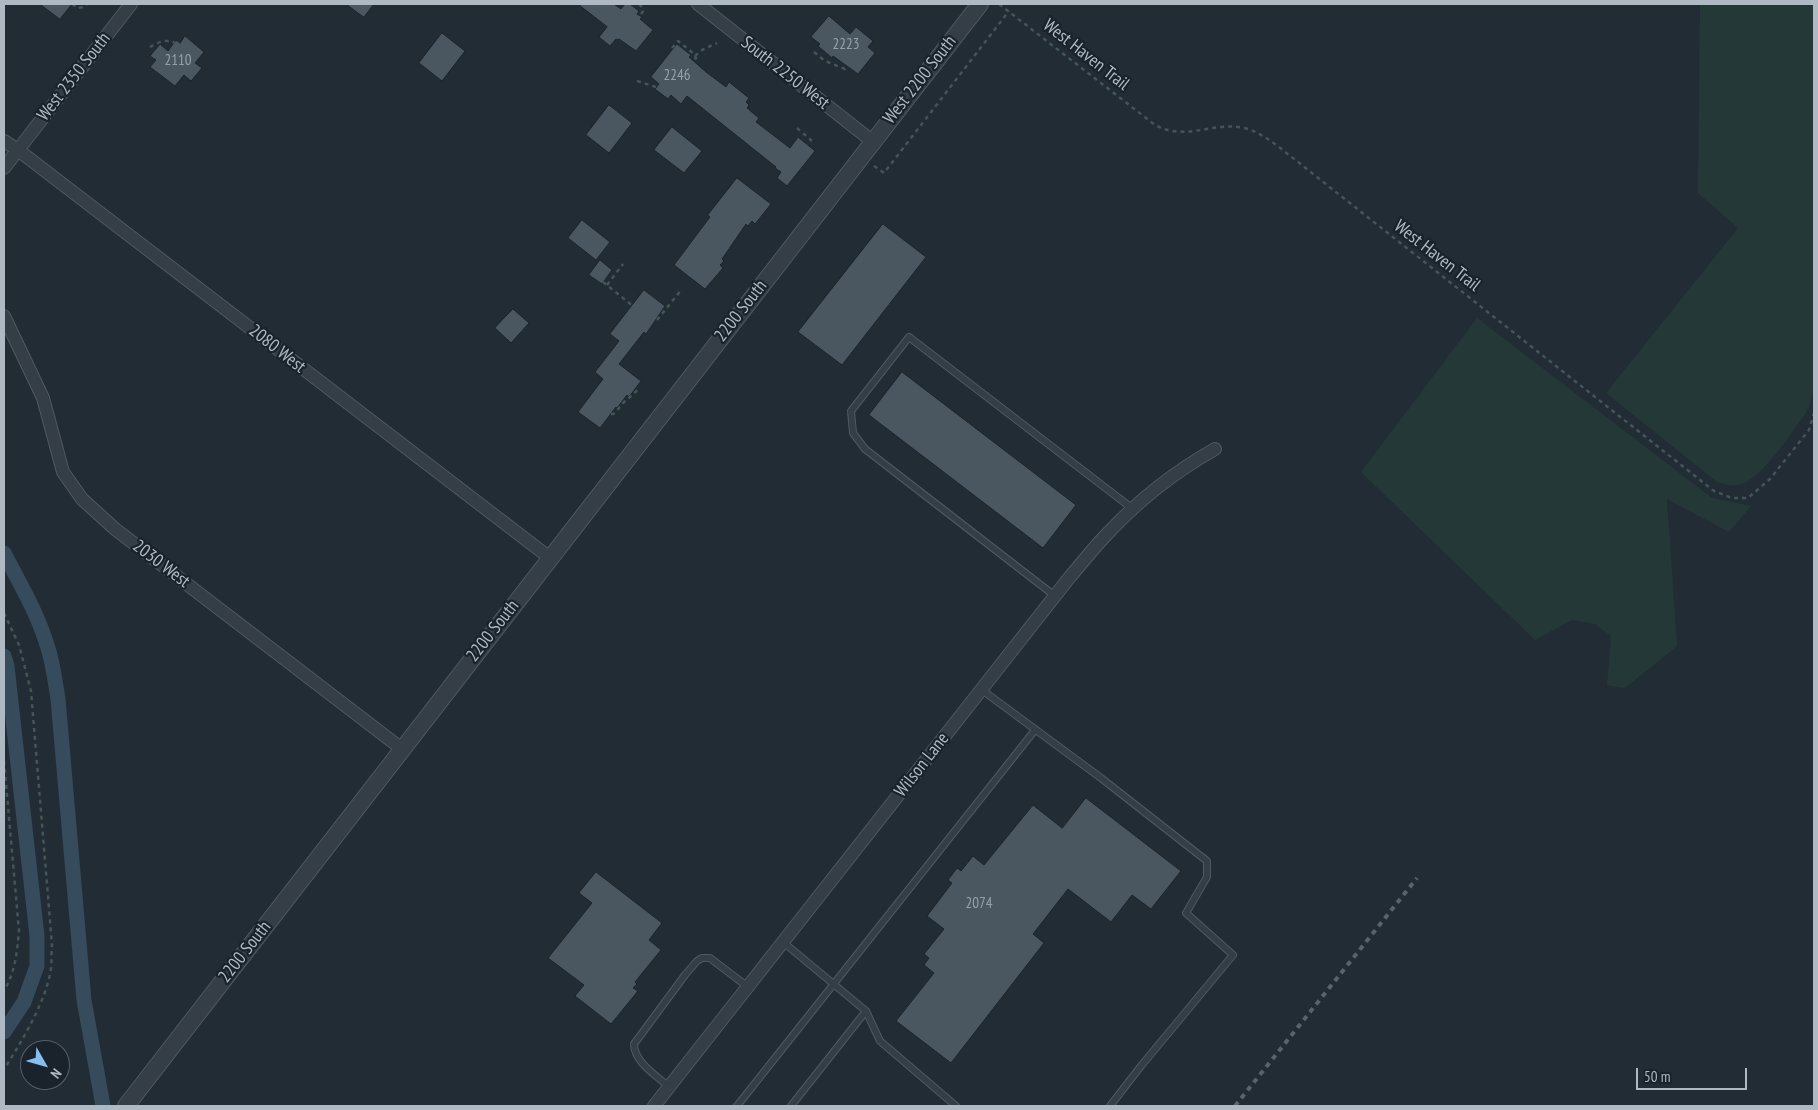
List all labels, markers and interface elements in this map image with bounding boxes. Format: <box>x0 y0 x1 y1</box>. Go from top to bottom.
street label: West Haven Trail <box>1039 15 1133 95</box>
street label: West 2350 South <box>33 29 115 125</box>
street label: South 2250 West <box>737 32 833 114</box>
street label: West 2200 South <box>879 32 961 128</box>
house number: 2223 <box>833 36 859 54</box>
house number: 2110 <box>165 52 191 70</box>
house number: 2246 <box>664 67 690 85</box>
street label: West Haven Trail <box>1390 216 1484 296</box>
street label: 2200 South <box>710 276 772 346</box>
street label: 2080 West <box>244 320 310 378</box>
street label: 2030 West <box>128 535 194 593</box>
street label: 2200 South <box>462 596 524 666</box>
street label: Wilson Lane <box>890 729 954 801</box>
house number: 2074 <box>966 895 992 913</box>
street label: 2200 South <box>214 917 276 987</box>
north arrow <box>20 1040 70 1090</box>
scale bar <box>1638 1058 1749 1090</box>
text: N <box>47 1065 65 1082</box>
text: 50 m <box>1644 1067 1670 1086</box>

